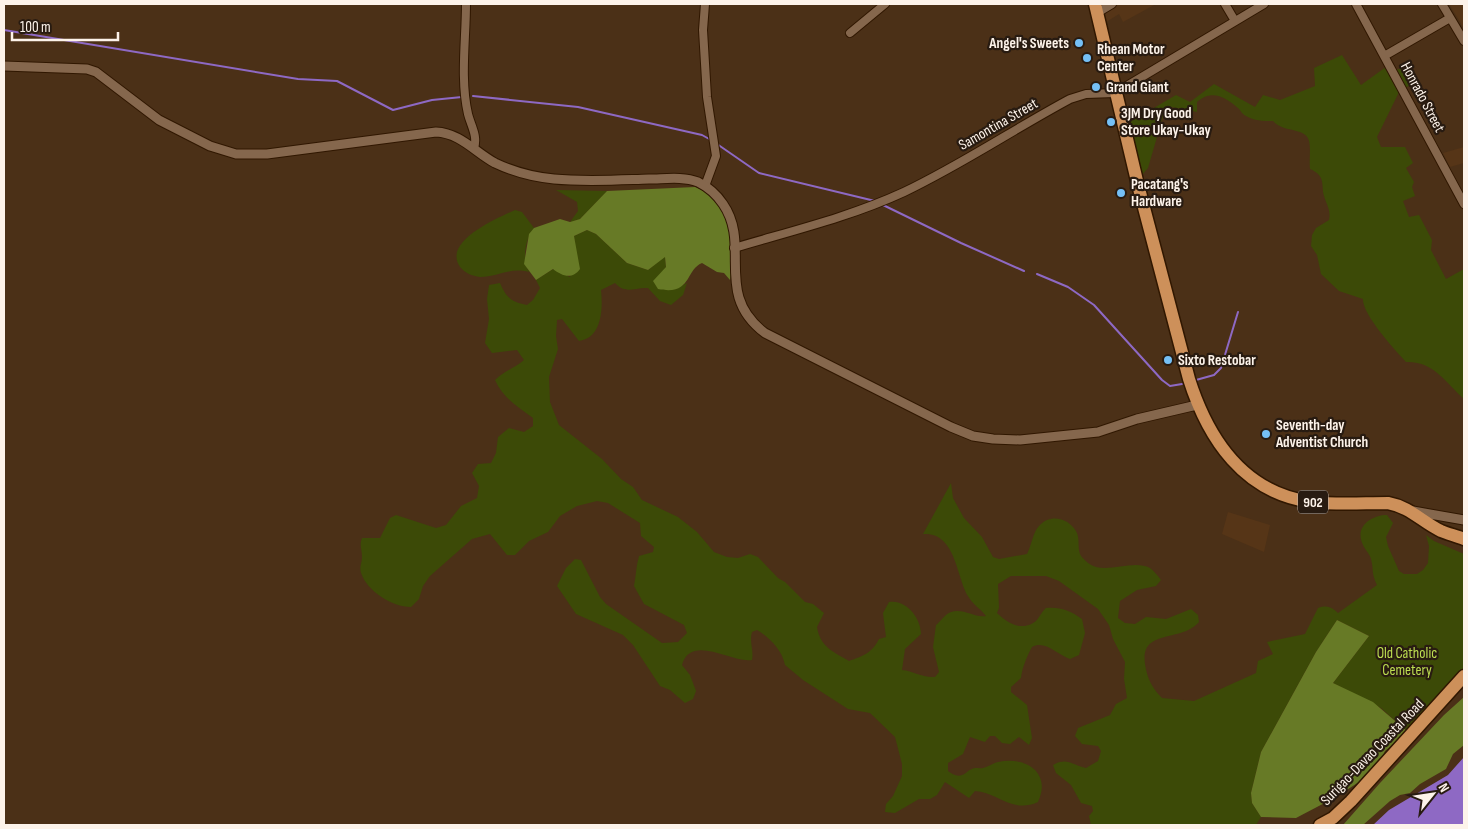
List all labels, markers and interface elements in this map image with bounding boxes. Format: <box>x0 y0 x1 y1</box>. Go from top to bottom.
scale bar <box>12 10 119 42</box>
text: 100 m <box>20 18 51 37</box>
place label: Angel's Sweets <box>988 34 1069 53</box>
marker: Angel's Sweets <box>1073 37 1085 49</box>
place label: Rhean Motor Center <box>1097 40 1165 76</box>
marker: Rhean Motor Center <box>1081 52 1093 64</box>
street label: Honrado Street <box>1396 59 1449 136</box>
place label: Grand Giant <box>1106 78 1169 97</box>
marker: Grand Giant <box>1090 81 1102 93</box>
street label: Samontina Street <box>955 94 1042 155</box>
place label: 3JM Dry Good Store Ukay-Ukay <box>1121 104 1211 140</box>
marker: 3JM Dry Good Store Ukay-Ukay <box>1105 116 1117 128</box>
place label: Pacatang's Hardware <box>1131 175 1189 211</box>
marker: Pacatang's Hardware <box>1115 187 1127 199</box>
place label: Sixto Restobar <box>1178 351 1256 370</box>
marker: Sixto Restobar <box>1162 354 1174 366</box>
place label: Seventh-day Adventist Church <box>1275 416 1368 452</box>
marker: Seventh-day Adventist Church <box>1260 428 1272 440</box>
road number: 902 <box>1298 491 1328 514</box>
park label: Old Catholic Cemetery <box>1377 644 1437 680</box>
street label: Surigao-Davao Coastal Road <box>1317 695 1428 810</box>
north arrow <box>1408 769 1458 819</box>
text: N <box>1435 780 1453 795</box>

